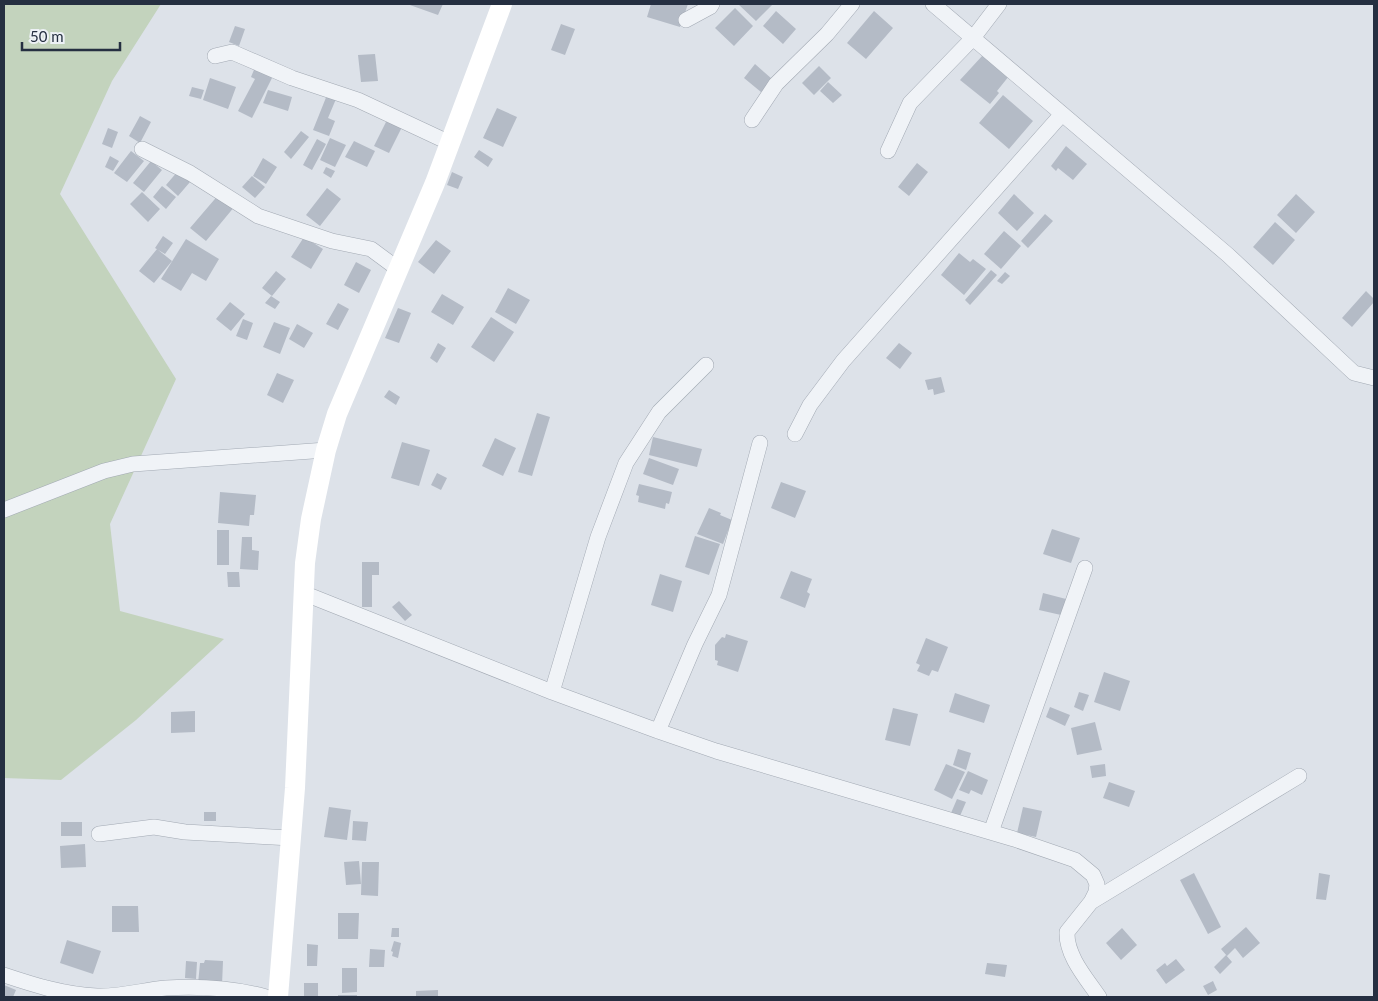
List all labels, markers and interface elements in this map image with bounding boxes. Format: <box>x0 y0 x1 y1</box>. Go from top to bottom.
scale bar <box>22 20 120 52</box>
text: 50 m <box>30 27 64 45</box>

